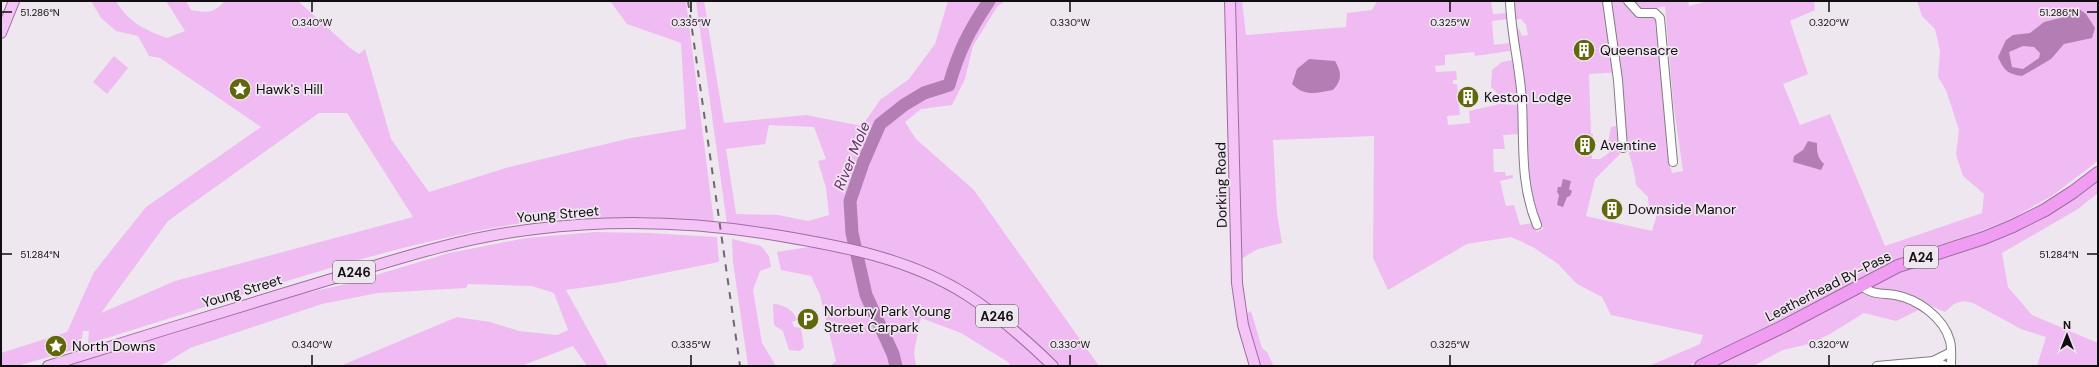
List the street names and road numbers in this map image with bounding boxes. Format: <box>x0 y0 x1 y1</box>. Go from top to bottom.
street label: Dorking Road <box>1211 142 1231 228</box>
street label: Young Street <box>516 201 600 227</box>
road number: A24 <box>1904 246 1938 268</box>
street label: Leatherhead By-Pass <box>1762 247 1894 325</box>
road number: A246 <box>333 261 375 283</box>
street label: Young Street <box>200 270 284 312</box>
road number: A246 <box>976 305 1018 327</box>

